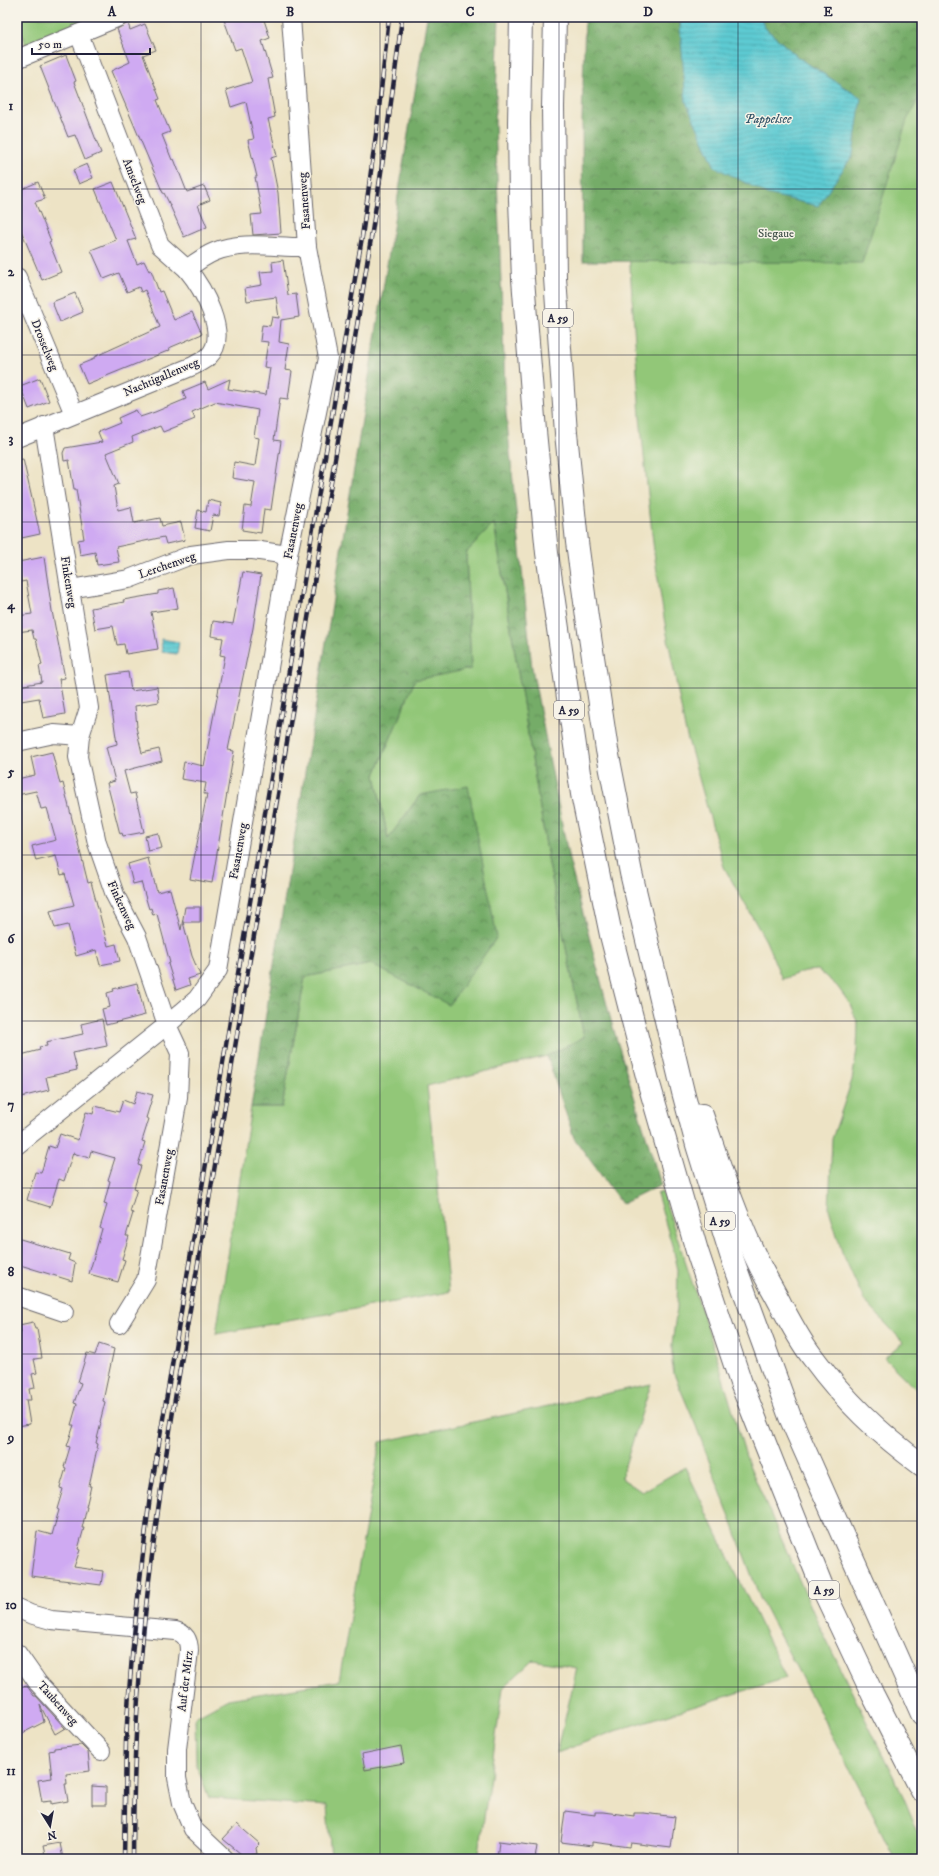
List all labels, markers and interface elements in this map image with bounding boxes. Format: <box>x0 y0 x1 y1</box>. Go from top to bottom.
text: A <box>107 4 117 20</box>
text: B <box>286 4 294 20</box>
text: C <box>466 4 475 20</box>
text: D <box>643 4 653 20</box>
text: E <box>823 4 833 20</box>
scale bar <box>32 30 150 56</box>
text: 50 m <box>38 37 62 52</box>
text: 1 <box>9 98 14 114</box>
water label: Pappelsee <box>745 111 792 127</box>
street label: Amselweg <box>119 156 150 206</box>
street label: Fasanenweg <box>295 172 314 230</box>
park label: Siegaue <box>758 226 794 241</box>
text: 2 <box>8 264 15 280</box>
road number: A 59 <box>543 309 573 327</box>
street label: Drosselweg <box>27 317 62 373</box>
street label: Nachtigallenweg <box>121 355 201 400</box>
text: 3 <box>9 431 14 447</box>
street label: Fasanenweg <box>281 501 306 561</box>
street label: Lerchenweg <box>137 549 198 582</box>
street label: Finkenweg <box>57 555 80 609</box>
text: 4 <box>6 597 15 614</box>
road number: A 59 <box>554 701 584 719</box>
text: 5 <box>7 764 15 780</box>
street label: Fasanenweg <box>226 822 251 881</box>
street label: Finkenweg <box>104 878 139 932</box>
text: 6 <box>8 931 16 947</box>
text: 7 <box>8 1097 15 1113</box>
street label: Fasanenweg <box>152 1148 177 1207</box>
road number: A 59 <box>705 1212 735 1230</box>
text: 8 <box>8 1264 15 1280</box>
text: 9 <box>7 1430 14 1446</box>
road number: A 59 <box>809 1581 839 1599</box>
text: 10 <box>5 1597 17 1613</box>
street label: Auf der Mirz <box>174 1650 197 1713</box>
street label: Taubenweg <box>34 1678 81 1729</box>
text: 11 <box>6 1763 16 1779</box>
north arrow <box>30 1806 70 1846</box>
text: N <box>46 1827 57 1843</box>

